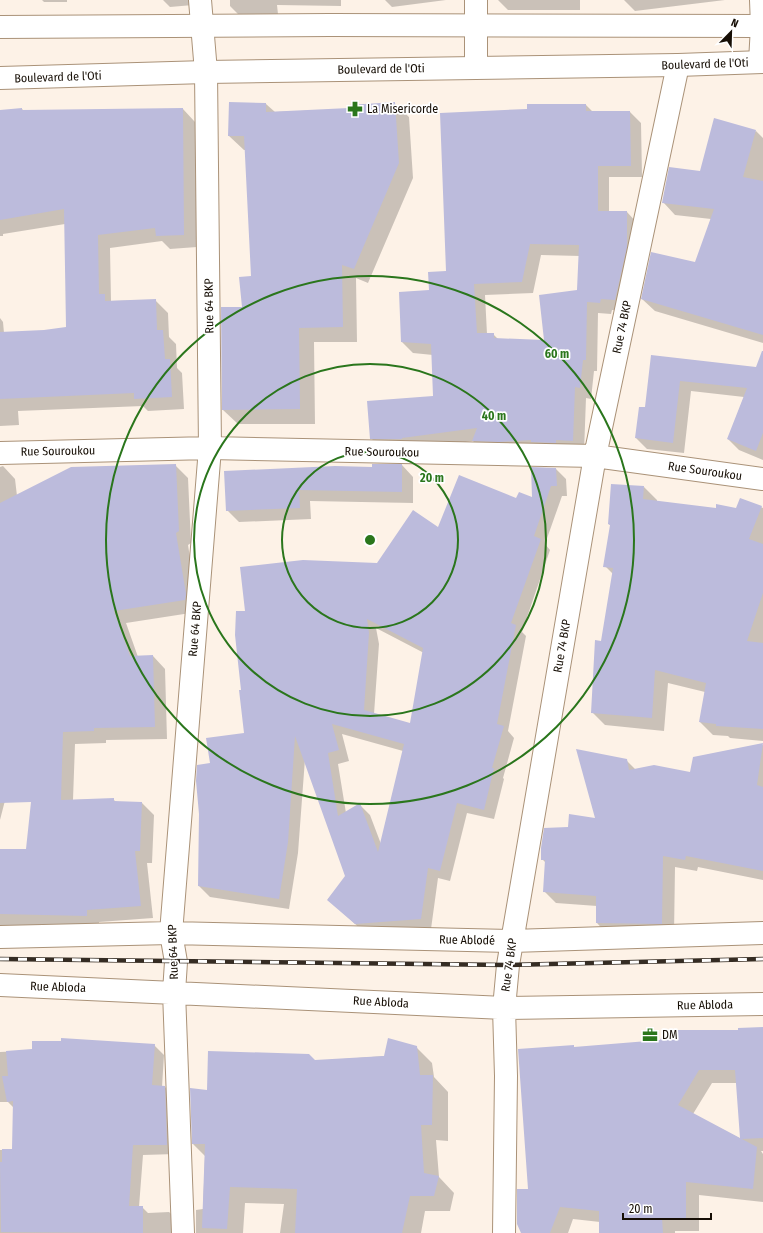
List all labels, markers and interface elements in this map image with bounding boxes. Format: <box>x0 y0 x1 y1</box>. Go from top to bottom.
north arrow <box>711 12 751 52</box>
text: N <box>729 16 740 31</box>
street label: Boulevard de l'Oti <box>661 55 749 73</box>
street label: Boulevard de l'Oti <box>337 61 425 77</box>
street label: Boulevard de l'Oti <box>14 68 102 86</box>
pharmacy icon: La Misericorde <box>346 100 364 118</box>
place label: La Misericorde <box>367 102 438 116</box>
street label: Rue 64 BKP <box>202 278 216 334</box>
street label: Rue 74 BKP <box>610 299 634 355</box>
text: 60 m <box>545 347 569 361</box>
text: 40 m <box>482 409 506 423</box>
street label: Rue Souroukou <box>21 443 95 459</box>
street label: Rue Souroukou <box>345 444 419 460</box>
street label: Rue Souroukou <box>667 459 743 483</box>
text: 20 m <box>419 471 444 485</box>
centre of rings <box>363 533 377 547</box>
street label: Rue 64 BKP <box>186 601 204 657</box>
street label: Rue 74 BKP <box>550 618 574 674</box>
street label: Rue 64 BKP <box>165 924 181 980</box>
street label: Rue Ablodé <box>439 933 495 947</box>
street label: Rue 74 BKP <box>498 937 520 993</box>
street label: Rue Abloda <box>30 979 86 995</box>
street label: Rue Abloda <box>353 994 409 1010</box>
street label: Rue Abloda <box>677 998 733 1012</box>
office icon: DM <box>641 1026 659 1044</box>
place label: DM <box>662 1028 677 1042</box>
scale bar <box>623 1195 711 1221</box>
text: 20 m <box>629 1202 653 1216</box>

